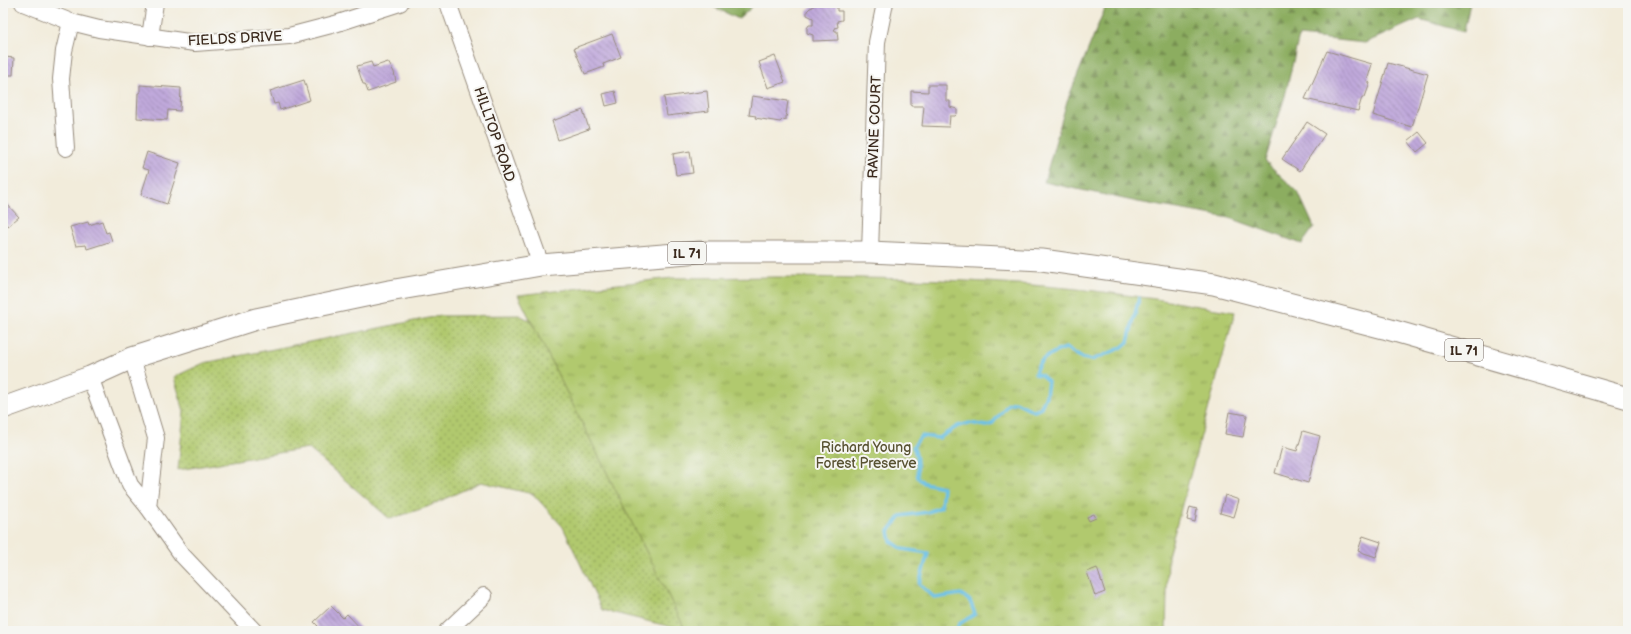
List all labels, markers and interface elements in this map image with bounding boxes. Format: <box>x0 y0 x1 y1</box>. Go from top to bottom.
street label: FIELDS DRIVE <box>187 28 283 49</box>
street label: RAVINE COURT <box>864 75 885 179</box>
street label: HILLTOP ROAD <box>470 84 519 184</box>
road number: IL 71 <box>668 242 706 264</box>
road number: IL 71 <box>1445 339 1483 361</box>
park label: Richard Young Forest Preserve <box>816 439 917 472</box>

